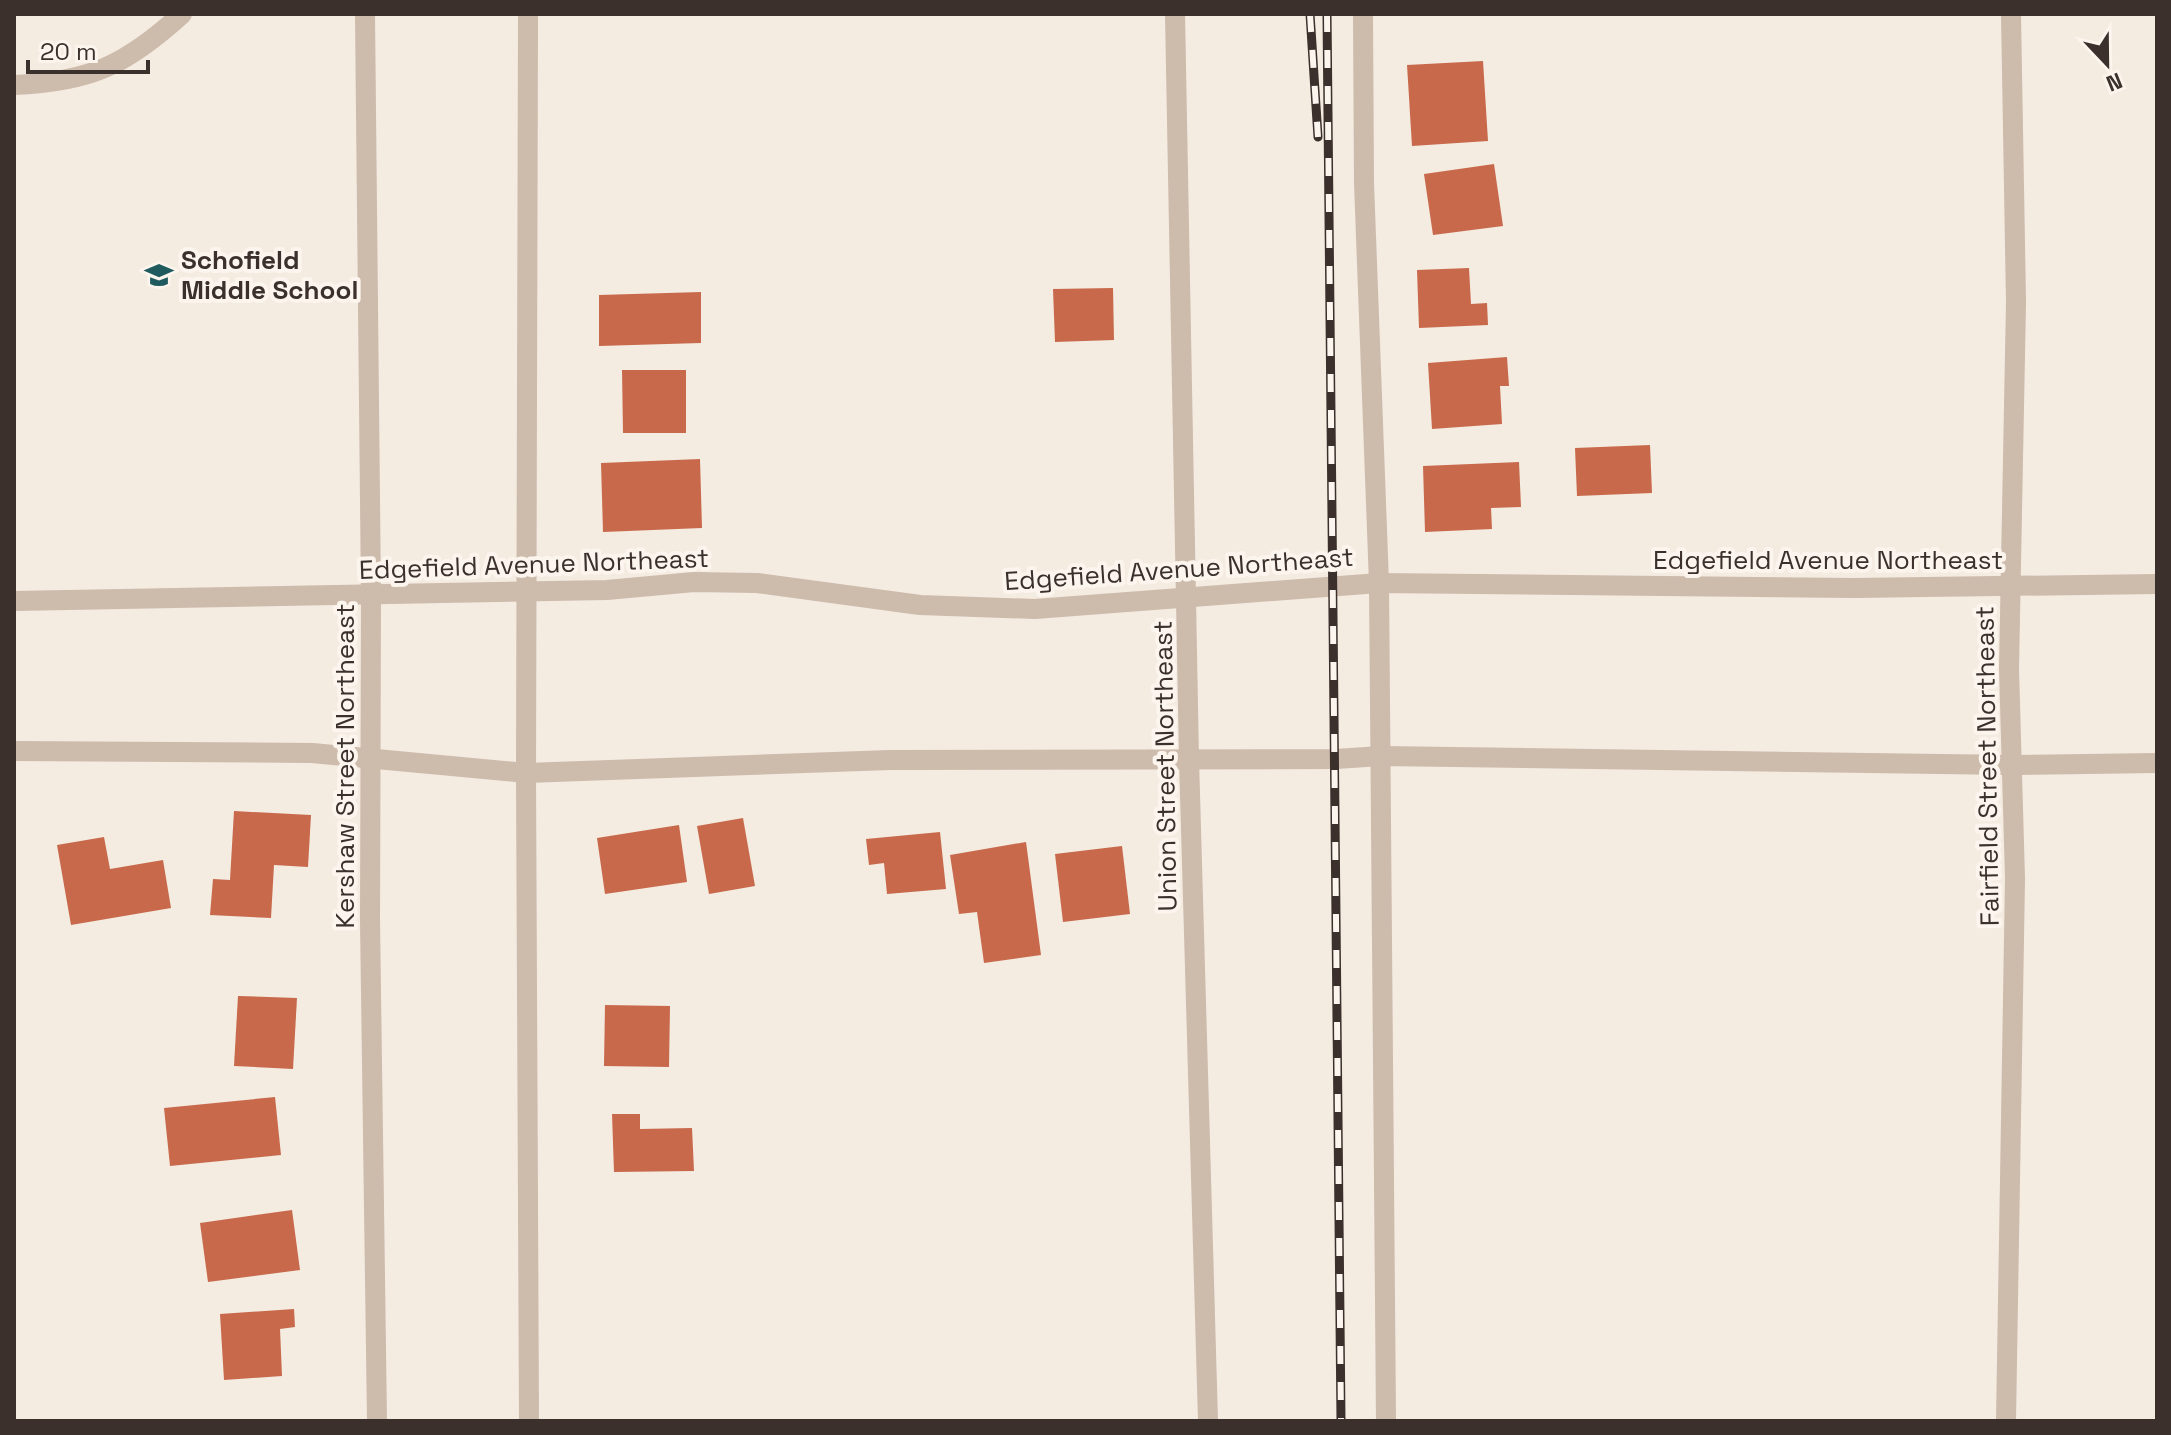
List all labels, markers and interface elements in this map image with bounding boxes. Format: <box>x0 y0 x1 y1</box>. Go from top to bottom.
scale bar <box>28 24 148 74</box>
north arrow <box>2067 24 2147 104</box>
text: 20 m <box>40 36 97 67</box>
text: N <box>2102 67 2127 98</box>
place label: Schofield Middle School <box>181 243 358 307</box>
school or university icon: Schofield Middle School <box>144 260 174 290</box>
street label: Edgefield Avenue Northeast <box>1003 540 1355 598</box>
street label: Edgefield Avenue Northeast <box>358 541 710 587</box>
street label: Edgefield Avenue Northeast <box>1653 543 2003 577</box>
street label: Kershaw Street Northeast <box>328 604 362 928</box>
street label: Fairfield Street Northeast <box>1967 606 2007 926</box>
street label: Union Street Northeast <box>1145 620 1185 912</box>

